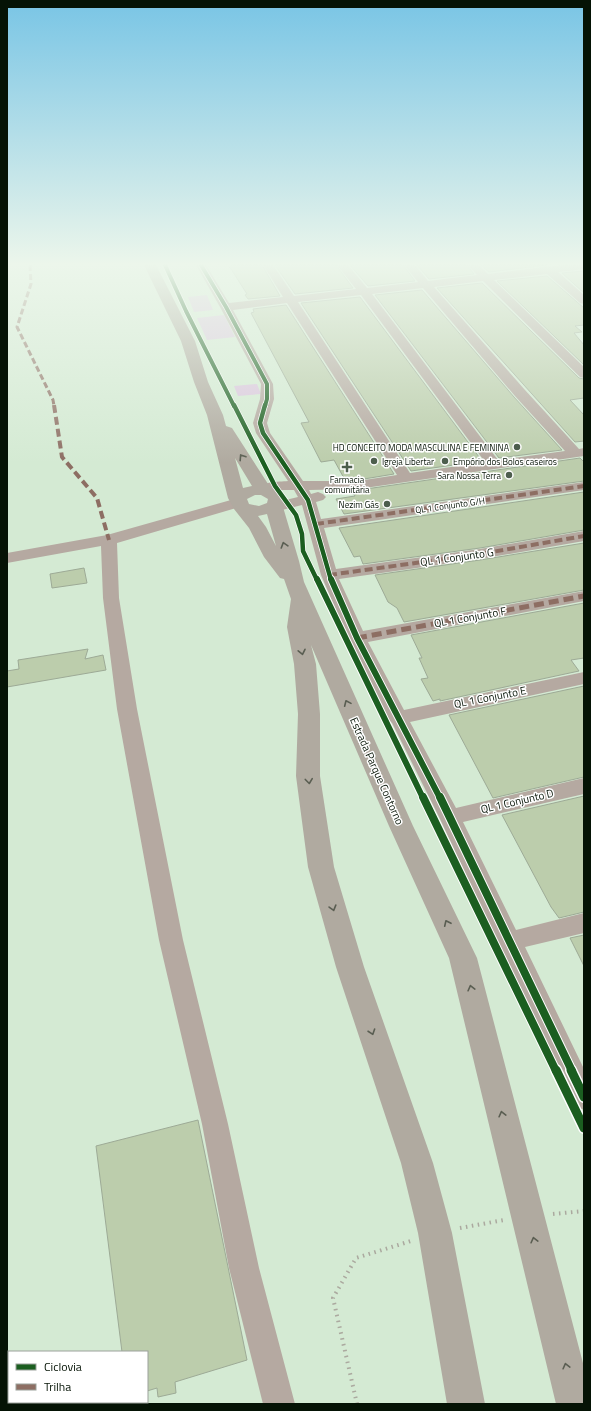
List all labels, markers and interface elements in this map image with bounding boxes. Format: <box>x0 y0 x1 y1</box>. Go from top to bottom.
place label: HD CONCEITO MODA MASCULINA E FEMININA <box>333 441 510 454</box>
marker: HD CONCEITO MODA MASCULINA E FEMININA <box>512 442 522 452</box>
one-way arrow <box>239 454 247 461</box>
place label: Igreja Libertar <box>382 455 434 468</box>
place label: Empório dos Bolos caseiros <box>453 455 557 468</box>
marker: Igreja Libertar <box>369 456 379 466</box>
marker: Empório dos Bolos caseiros <box>440 456 450 466</box>
marker: Farmacia comunitária <box>342 462 352 472</box>
place label: Sara Nossa Terra <box>437 469 501 482</box>
marker: Sara Nossa Terra <box>504 470 514 480</box>
place label: Farmacia comunitária <box>325 473 370 496</box>
street label: QL 1 Conjunto G/H <box>414 494 486 516</box>
place label: Nezim Gás <box>339 498 379 511</box>
marker: Nezim Gás <box>382 499 392 509</box>
one-way arrow <box>280 541 289 548</box>
street label: QL 1 Conjunto G <box>419 544 495 570</box>
street label: QL 1 Conjunto F <box>433 603 508 631</box>
one-way arrow <box>297 648 306 655</box>
street label: QL 1 Conjunto E <box>452 682 528 712</box>
one-way arrow <box>343 699 351 706</box>
street label: Estrada Parque Contorno <box>346 715 408 827</box>
one-way arrow <box>304 778 313 784</box>
street label: QL 1 Conjunto D <box>479 785 555 817</box>
one-way arrow <box>328 905 337 912</box>
one-way arrow <box>444 919 452 927</box>
one-way arrow <box>467 985 475 991</box>
one-way arrow <box>367 1029 376 1036</box>
one-way arrow <box>499 1111 507 1117</box>
one-way arrow <box>530 1237 539 1244</box>
legend <box>8 1351 148 1403</box>
text: Ciclovia <box>44 1357 82 1376</box>
one-way arrow <box>562 1363 571 1370</box>
text: Trilha <box>44 1377 71 1396</box>

